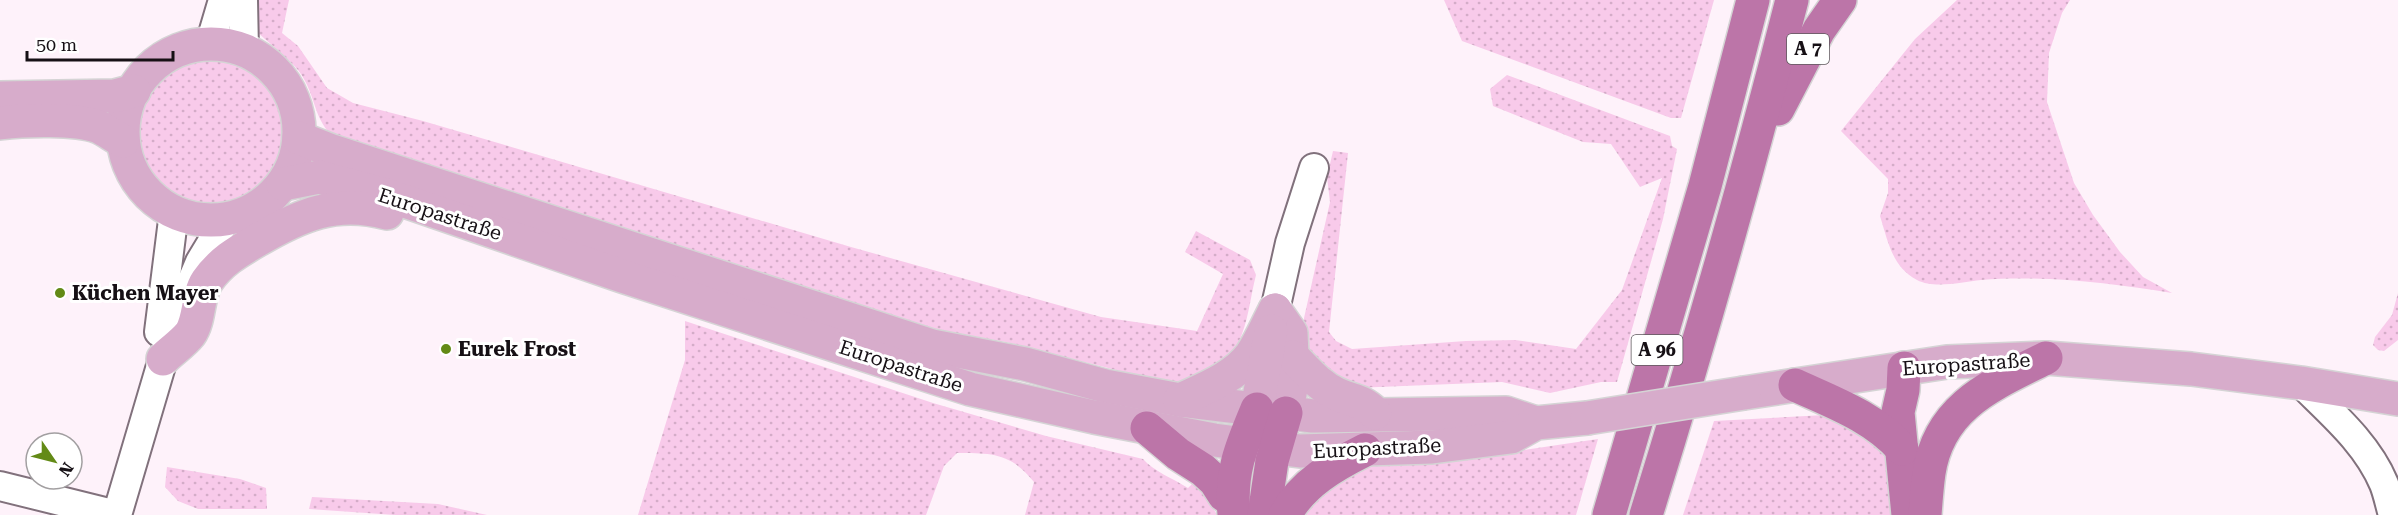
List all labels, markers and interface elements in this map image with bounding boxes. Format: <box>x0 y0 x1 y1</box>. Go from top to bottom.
scale bar <box>27 24 172 62</box>
text: 50 m <box>36 34 77 55</box>
road number: A 7 <box>1787 34 1829 64</box>
street label: Europastraße <box>375 183 505 245</box>
place label: Küchen Mayer <box>72 281 219 305</box>
marker: Küchen Mayer <box>53 286 67 300</box>
street label: Europastraße <box>836 335 966 397</box>
road number: A 96 <box>1632 335 1682 365</box>
place label: Eurek Frost <box>458 337 576 361</box>
marker: Eurek Frost <box>439 342 453 356</box>
street label: Europastraße <box>1901 348 2031 380</box>
north arrow <box>24 431 84 491</box>
street label: Europastraße <box>1312 433 1442 463</box>
text: N <box>55 459 77 480</box>

